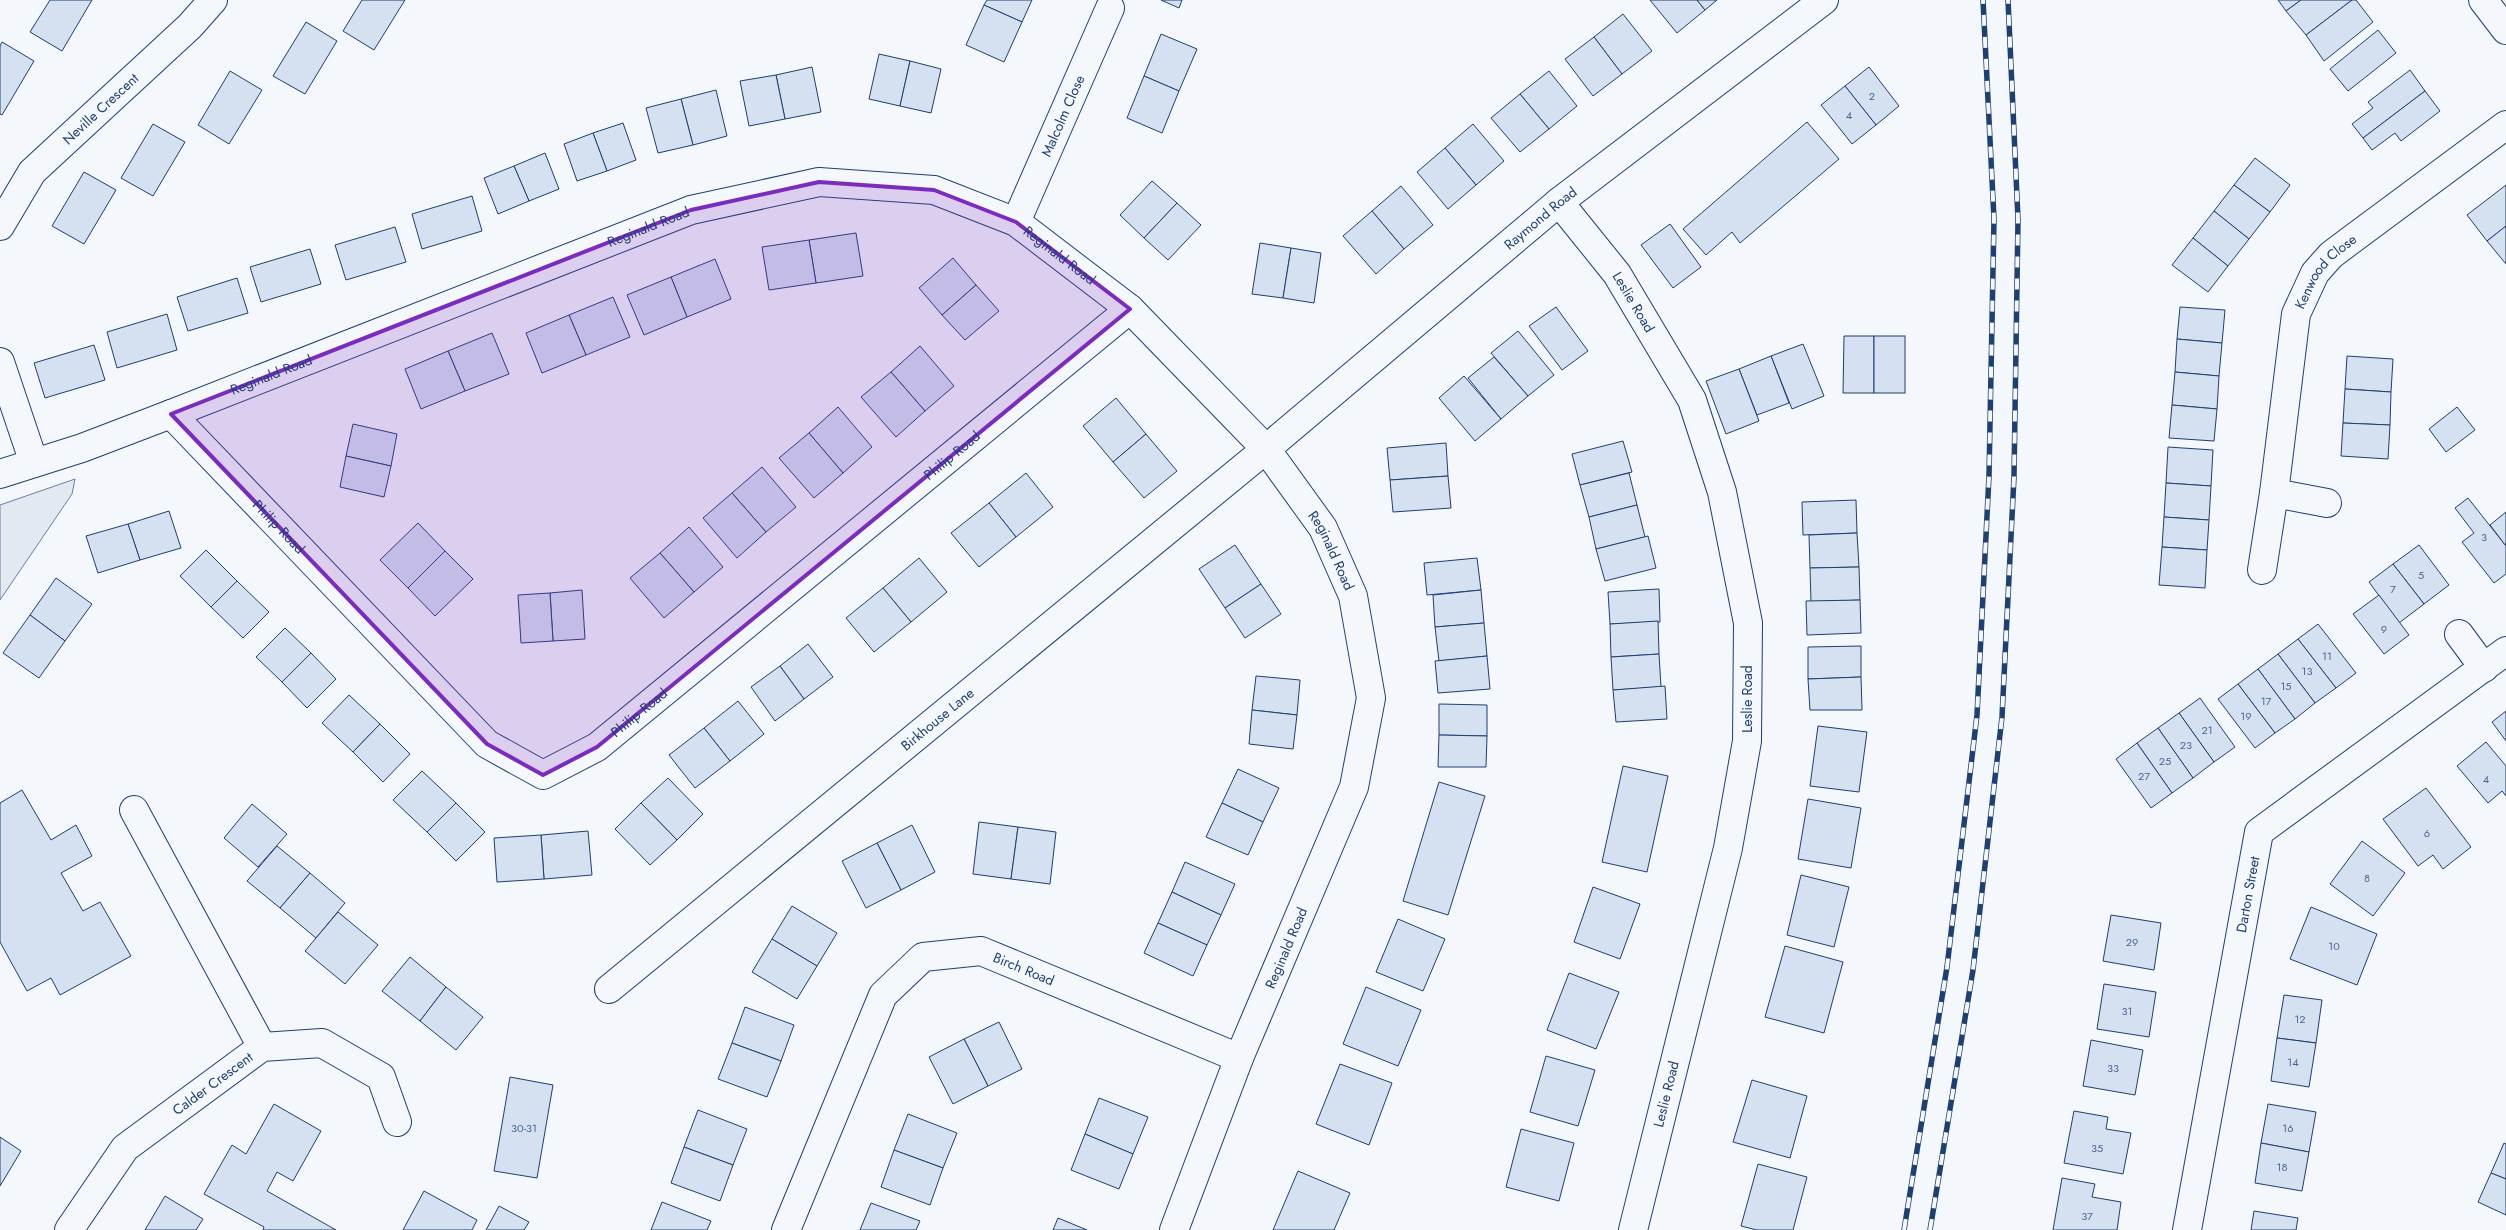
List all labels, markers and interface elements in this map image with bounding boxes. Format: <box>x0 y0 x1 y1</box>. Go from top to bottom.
street label: Neville Crescent <box>58 68 143 149</box>
street label: Malcolm Close <box>1036 72 1089 160</box>
house number: 2 <box>1869 88 1875 104</box>
house number: 4 <box>1846 107 1853 123</box>
street label: Raymond Road <box>1500 182 1581 254</box>
street label: Reginald Road <box>604 202 692 252</box>
street label: Reginald Road <box>1019 221 1100 289</box>
street label: Kenwood Close <box>2290 229 2361 312</box>
street label: Leslie Road <box>1608 268 1660 336</box>
street label: Reginald Road <box>227 350 315 400</box>
street label: Philip Road <box>919 426 984 485</box>
street label: Philip Road <box>248 495 310 558</box>
street label: Reginald Road <box>1304 506 1359 593</box>
house number: 3 <box>2481 529 2487 545</box>
house number: 5 <box>2418 567 2424 583</box>
house number: 7 <box>2390 581 2396 597</box>
house number: 9 <box>2381 621 2387 637</box>
house number: 11 <box>2322 648 2332 664</box>
house number: 13 <box>2302 663 2312 679</box>
street label: Leslie Road <box>1737 665 1757 733</box>
house number: 15 <box>2280 678 2292 694</box>
street label: Philip Road <box>606 683 672 742</box>
street label: Birkhouse Lane <box>896 683 978 755</box>
house number: 17 <box>2261 693 2272 709</box>
house number: 19 <box>2240 708 2252 724</box>
house number: 21 <box>2201 722 2213 738</box>
house number: 23 <box>2180 737 2192 753</box>
house number: 25 <box>2159 753 2171 769</box>
house number: 27 <box>2138 768 2150 784</box>
house number: 4 <box>2483 771 2490 787</box>
house number: 6 <box>2424 825 2430 841</box>
street label: Darton Street <box>2231 854 2265 934</box>
house number: 8 <box>2364 870 2370 886</box>
street label: Reginald Road <box>1260 904 1312 992</box>
house number: 29 <box>2126 934 2138 950</box>
house number: 10 <box>2328 938 2340 954</box>
street label: Birch Road <box>990 947 1057 990</box>
house number: 31 <box>2122 1003 2132 1019</box>
house number: 12 <box>2294 1011 2306 1027</box>
street label: Calder Crescent <box>168 1047 257 1120</box>
house number: 14 <box>2287 1054 2299 1070</box>
street label: Leslie Road <box>1648 1059 1684 1129</box>
house number: 33 <box>2107 1060 2119 1076</box>
house number: 30-31 <box>511 1120 537 1136</box>
house number: 16 <box>2282 1120 2294 1136</box>
house number: 35 <box>2091 1140 2103 1156</box>
house number: 18 <box>2277 1159 2287 1175</box>
house number: 37 <box>2081 1208 2093 1224</box>

